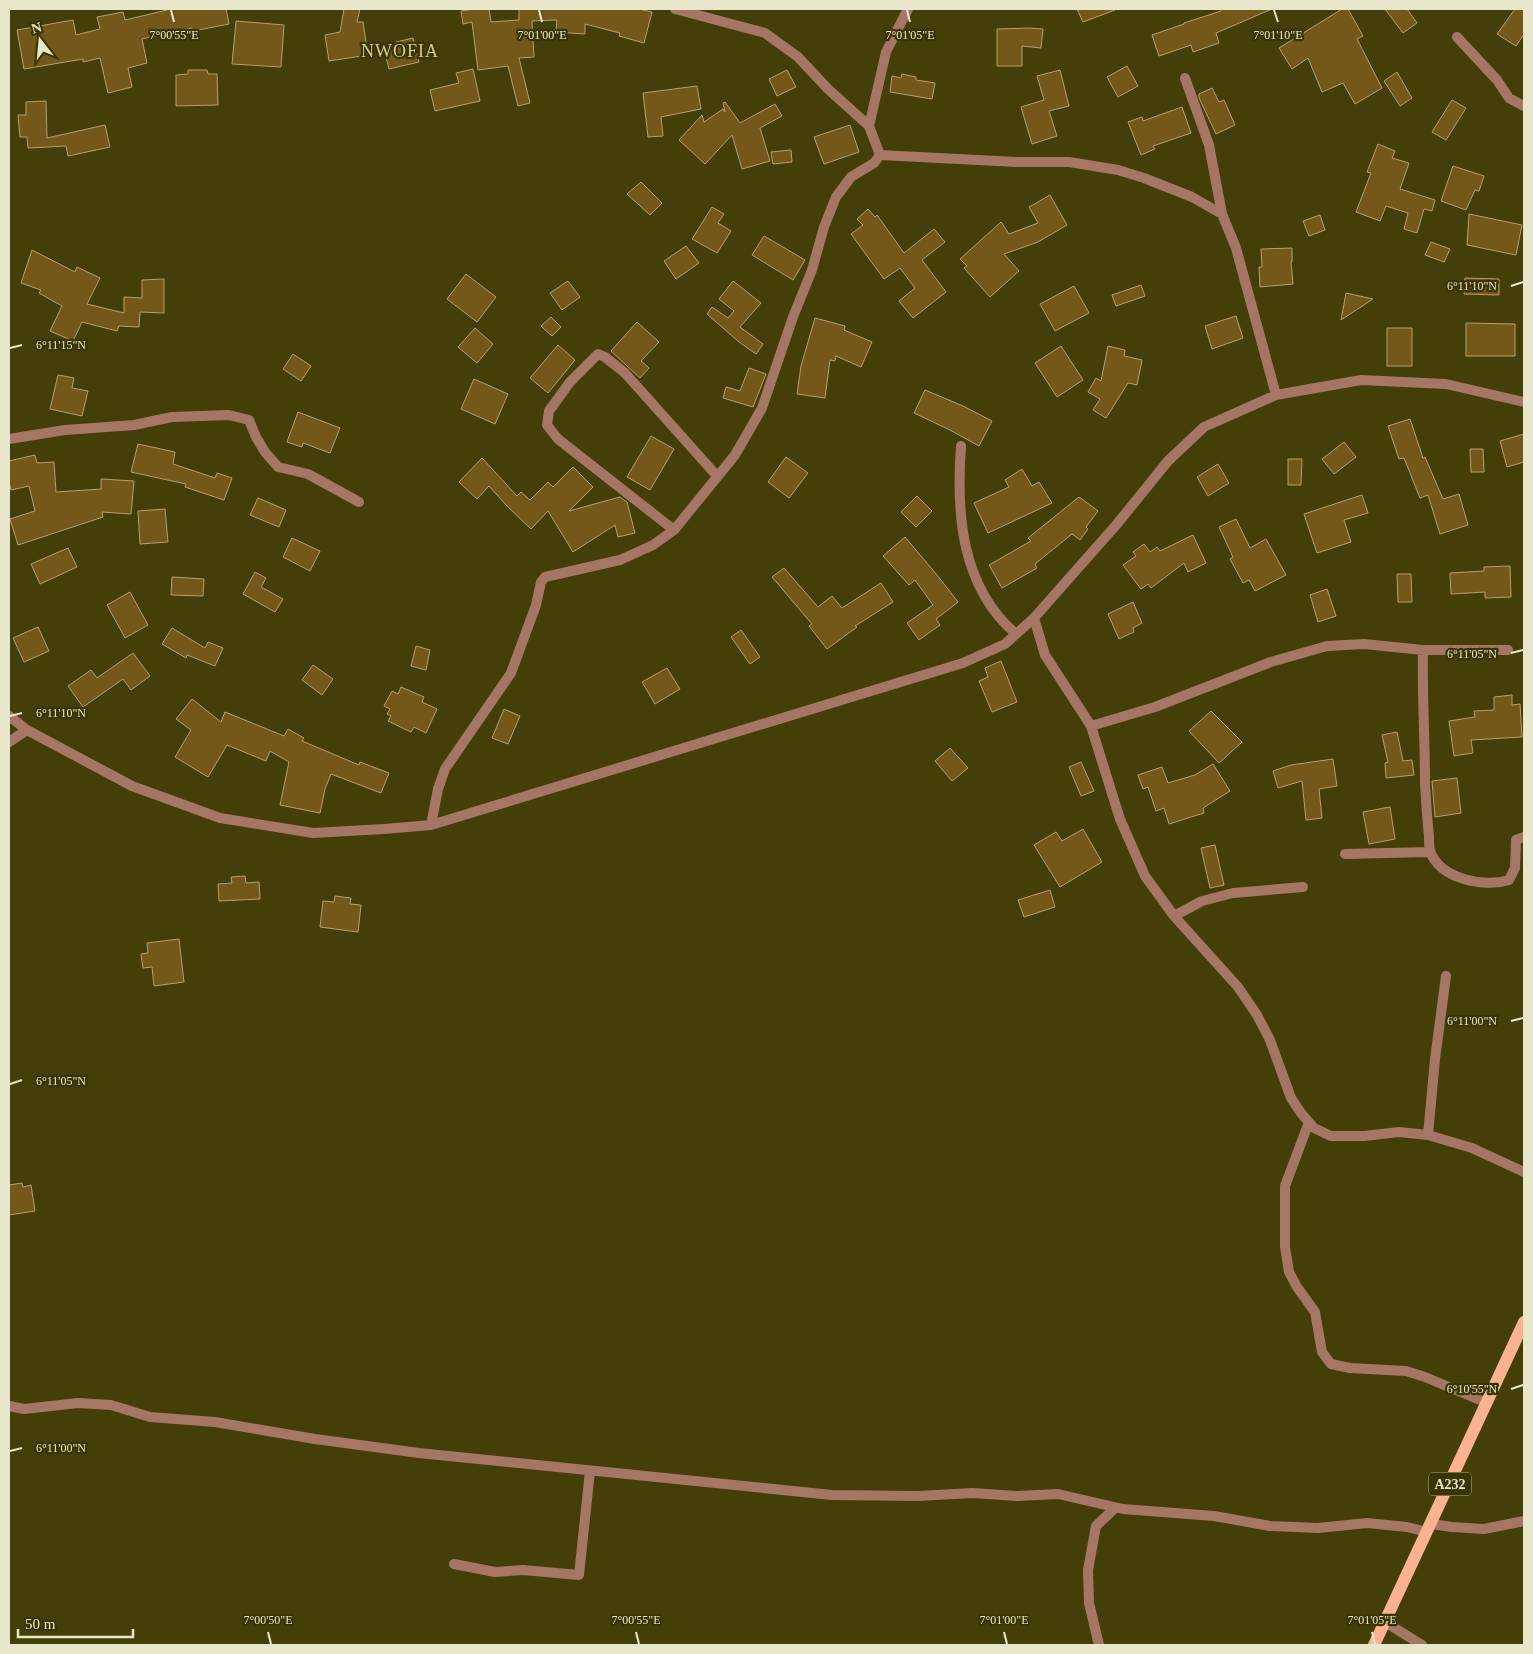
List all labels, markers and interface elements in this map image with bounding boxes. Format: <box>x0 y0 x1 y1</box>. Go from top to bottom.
north arrow <box>15 15 65 65</box>
text: N <box>30 19 43 37</box>
text: 7°00'55"E <box>149 28 199 42</box>
text: 7°01'00"E <box>517 28 567 42</box>
text: 7°01'05"E <box>885 28 935 42</box>
text: 7°01'10"E <box>1253 28 1303 42</box>
district label: NWOFIA <box>361 41 439 61</box>
text: 6°11'10"N <box>1447 279 1497 293</box>
text: 6°11'15"N <box>36 338 86 352</box>
text: 6°11'05"N <box>1447 647 1497 661</box>
text: 6°11'10"N <box>36 706 86 720</box>
text: 6°11'00"N <box>1447 1014 1497 1028</box>
text: 6°11'05"N <box>36 1074 86 1088</box>
text: 6°10'55"N <box>1447 1382 1498 1396</box>
text: 6°11'00"N <box>36 1441 86 1455</box>
road number: A232 <box>1429 1472 1471 1496</box>
scale bar <box>18 1606 132 1638</box>
text: 7°00'50"E <box>243 1613 293 1627</box>
text: 7°00'55"E <box>611 1613 661 1627</box>
text: 7°01'00"E <box>979 1613 1029 1627</box>
text: 7°01'05"E <box>1347 1613 1397 1627</box>
text: 50 m <box>25 1616 56 1632</box>

